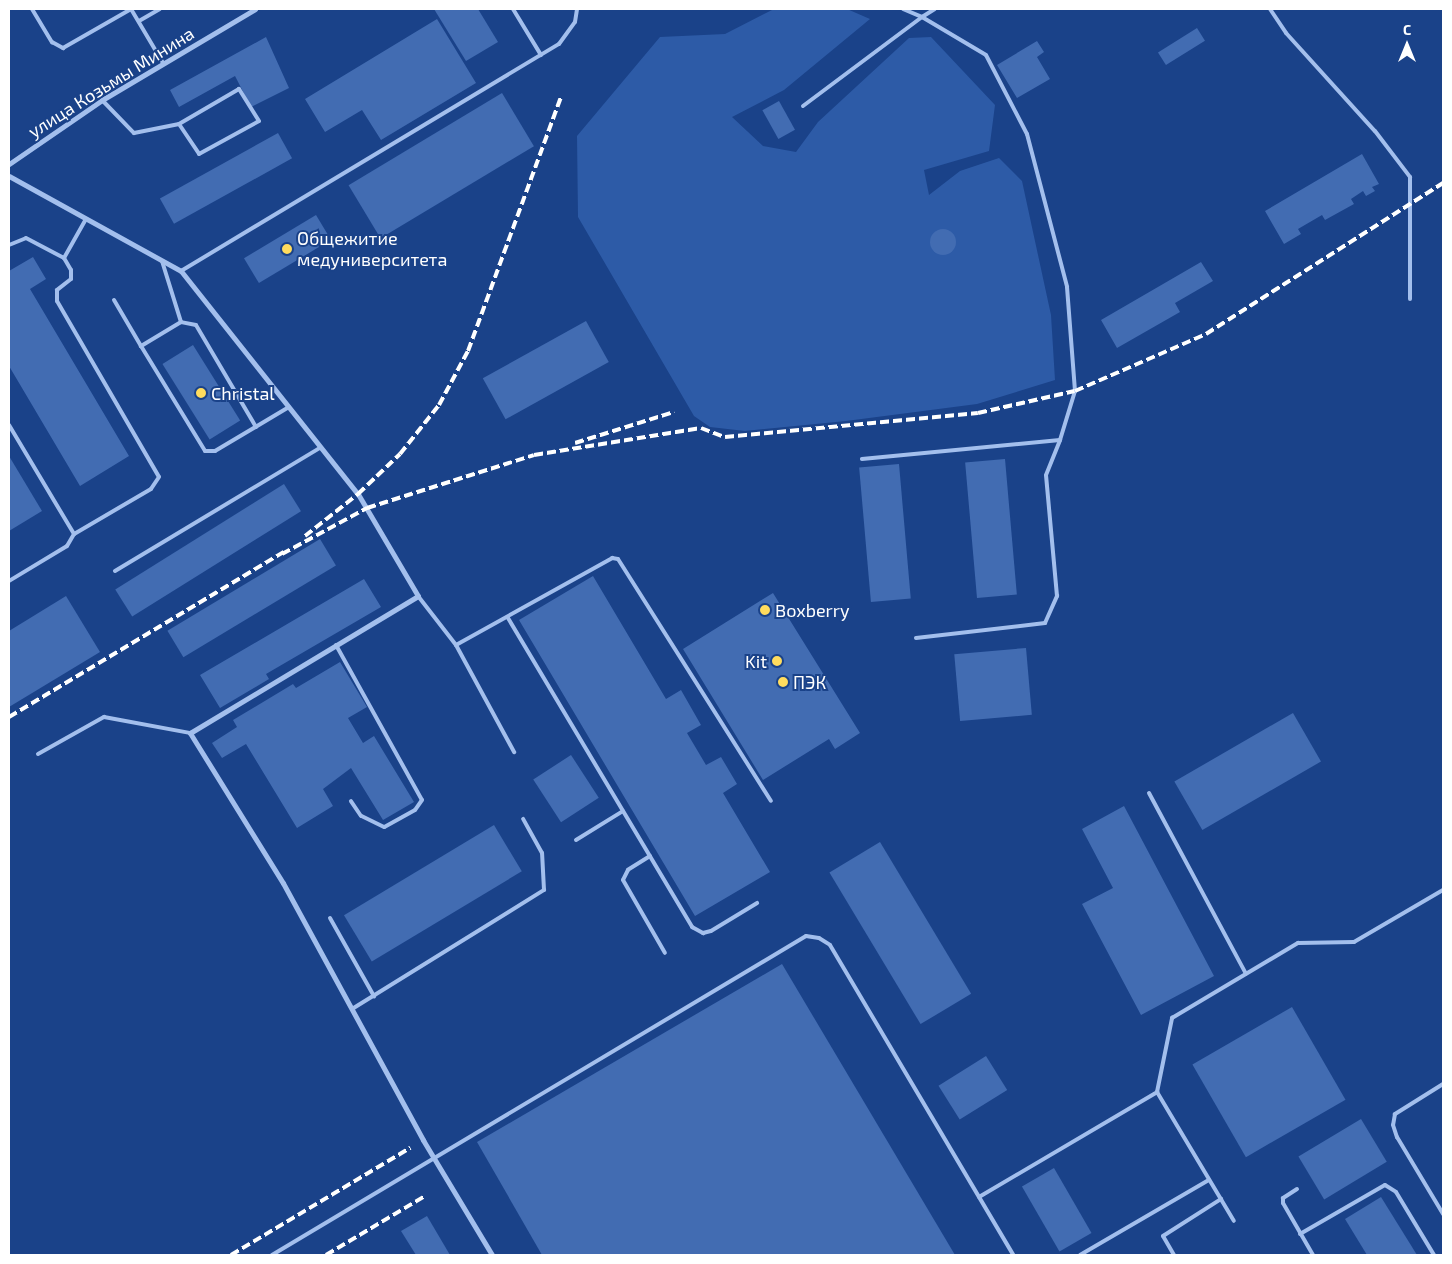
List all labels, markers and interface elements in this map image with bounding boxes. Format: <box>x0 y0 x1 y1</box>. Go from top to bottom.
north arrow <box>1382 20 1432 70</box>
text: С <box>1403 21 1411 38</box>
street label: улица Козьмы Минина <box>24 22 198 142</box>
place label: Общежитие медуниверситета <box>297 228 447 270</box>
marker: Общежитие медуниверситета <box>281 243 293 255</box>
place label: Christal <box>211 382 275 404</box>
marker: Christal <box>195 387 207 399</box>
place label: Boxberry <box>775 599 850 621</box>
marker: Boxberry <box>759 604 771 616</box>
place label: Kit <box>745 650 767 672</box>
marker: Kit <box>771 655 783 667</box>
place label: ПЭК <box>793 671 826 693</box>
marker: ПЭК <box>777 676 789 688</box>

